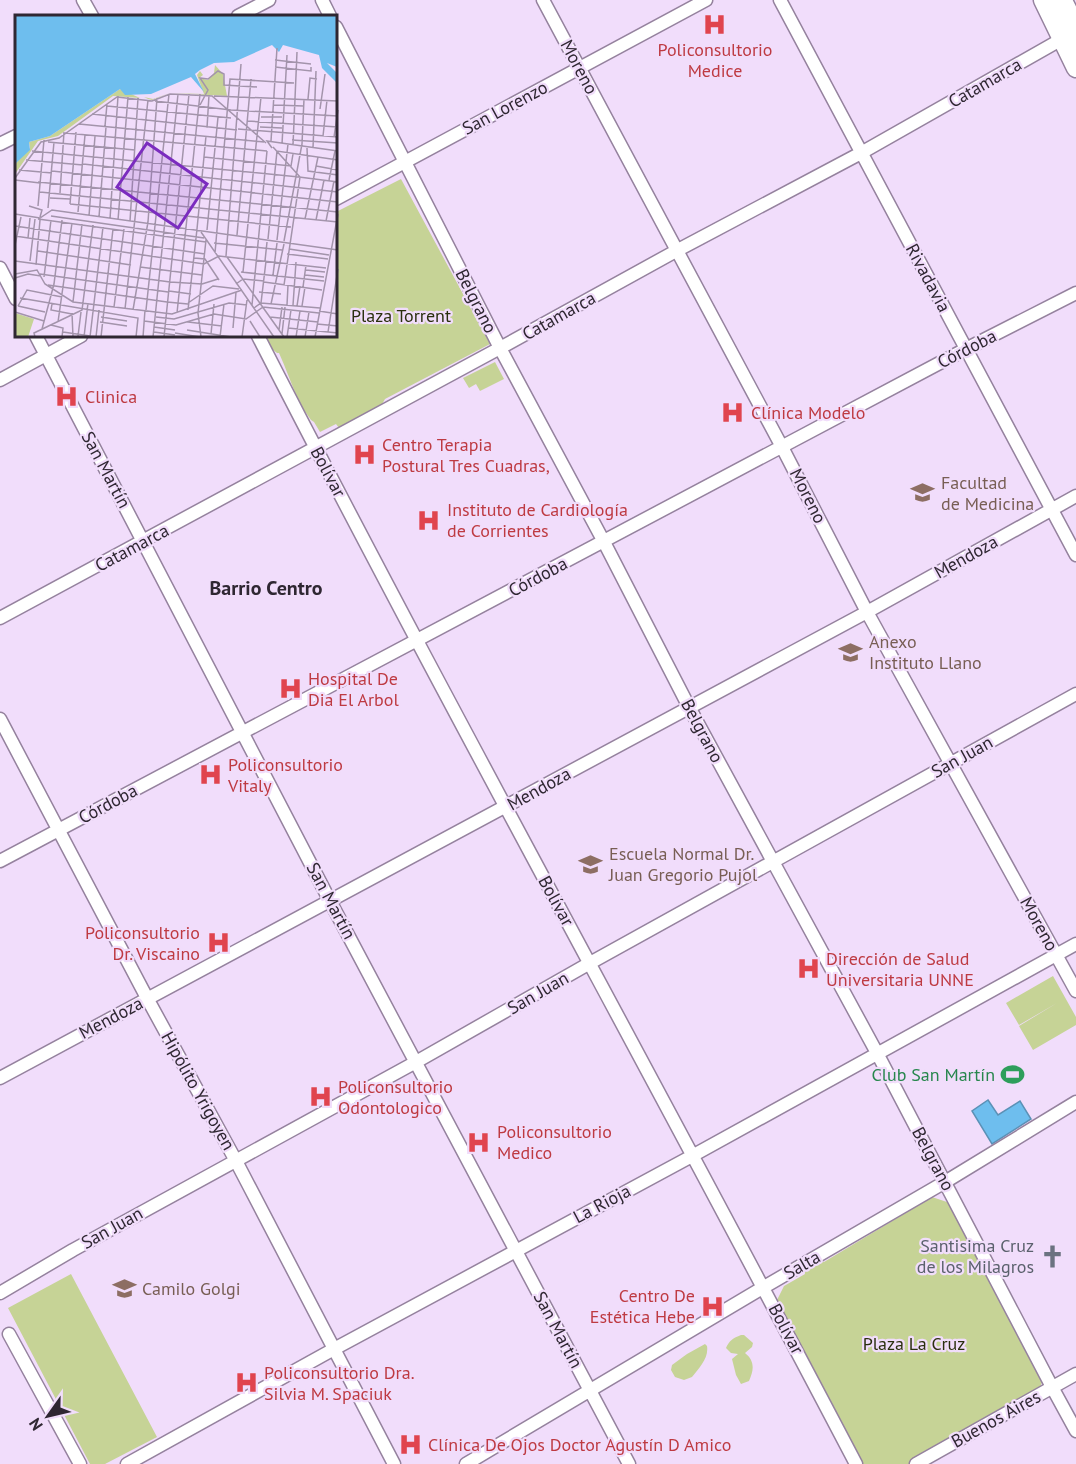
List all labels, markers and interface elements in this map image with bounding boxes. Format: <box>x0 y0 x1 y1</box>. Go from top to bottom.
hospital icon: Policonsultorio Medice <box>702 11 728 37</box>
inset map <box>15 15 338 338</box>
street label: Moreno <box>556 35 603 98</box>
place label: Policonsultorio Medice <box>657 38 773 82</box>
street label: Catamarca <box>944 52 1025 113</box>
street label: San Lorenzo <box>458 75 551 140</box>
street label: Rivadavia <box>901 240 956 316</box>
street label: Belgrano <box>451 265 502 337</box>
street label: Catamarca <box>518 286 600 345</box>
park label: Plaza Torrent <box>351 304 451 327</box>
street label: Córdoba <box>933 324 1000 373</box>
hospital icon: Clinica <box>54 384 80 410</box>
place label: Clinica <box>85 385 137 408</box>
hospital icon: Clínica Modelo <box>720 400 746 426</box>
place label: Clínica Modelo <box>751 401 866 424</box>
street label: San Martín <box>77 427 136 512</box>
place label: Centro Terapia Postural Tres Cuadras, <box>382 433 550 477</box>
hospital icon: Centro Terapia Postural Tres Cuadras, <box>351 442 377 468</box>
street label: Bolívar <box>306 443 351 501</box>
street label: Moreno <box>785 464 832 527</box>
place label: Facultad de Medicina <box>941 471 1034 515</box>
school or university icon: Facultad de Medicina <box>910 480 936 506</box>
place label: Instituto de Cardiología de Corrientes <box>447 498 628 542</box>
hospital icon: Instituto de Cardiología de Corrientes <box>416 507 442 533</box>
street label: Catamarca <box>91 518 173 577</box>
street label: Mendoza <box>930 530 1002 583</box>
street label: Córdoba <box>504 552 571 602</box>
district label: Barrio Centro <box>210 575 323 601</box>
place label: Anexo Instituto Llano <box>869 630 982 674</box>
school or university icon: Anexo Instituto Llano <box>838 639 864 665</box>
place label: Hospital De Dia El Arbol <box>308 667 399 711</box>
hospital icon: Hospital De Dia El Arbol <box>277 676 303 702</box>
street label: Belgrano <box>676 695 729 767</box>
street label: San Juan <box>927 730 997 783</box>
place label: Policonsultorio Vitaly <box>227 753 343 797</box>
hospital icon: Policonsultorio Vitaly <box>197 762 223 788</box>
street label: Mendoza <box>503 762 575 815</box>
street label: Córdoba <box>74 779 141 829</box>
place label: Escuela Normal Dr. Juan Gregorio Pujol <box>608 842 758 886</box>
school or university icon: Escuela Normal Dr. Juan Gregorio Pujol <box>578 851 604 877</box>
street label: San Martín <box>302 858 361 943</box>
street label: Bolívar <box>533 872 580 930</box>
street label: Moreno <box>1015 893 1064 955</box>
place label: Policonsultorio Dr. Viscaino <box>85 921 200 965</box>
hospital icon: Policonsultorio Dr. Viscaino <box>205 930 231 956</box>
place label: Dirección de Salud Universitaria UNNE <box>826 947 974 991</box>
hospital icon: Dirección de Salud Universitaria UNNE <box>795 956 821 982</box>
street label: San Juan <box>503 966 572 1019</box>
street label: Mendoza <box>75 991 147 1044</box>
street label: Hipólito Yrigoyen <box>156 1027 241 1154</box>
sports icon: Club San Martín <box>1000 1062 1026 1088</box>
place label: Club San Martín <box>872 1063 995 1086</box>
place label: Policonsultorio Odontologico <box>338 1075 453 1119</box>
hospital icon: Policonsultorio Odontologico <box>307 1084 333 1110</box>
place label: Policonsultorio Medico <box>497 1120 612 1164</box>
street label: Belgrano <box>907 1123 960 1195</box>
hospital icon: Policonsultorio Medico <box>466 1129 492 1155</box>
street label: La Rioja <box>569 1179 634 1228</box>
street label: San Juan <box>77 1201 147 1254</box>
place label: Santisima Cruz de los Milagros <box>917 1234 1034 1278</box>
church icon: Santisima Cruz de los Milagros <box>1039 1243 1065 1269</box>
street label: Salta <box>779 1245 824 1284</box>
school or university icon: Camilo Golgi <box>111 1276 137 1302</box>
place label: Camilo Golgi <box>142 1277 240 1300</box>
place label: Centro De Estética Hebe <box>590 1284 695 1328</box>
street label: San Martín <box>529 1287 588 1372</box>
hospital icon: Centro De Estética Hebe <box>700 1293 726 1319</box>
street label: Bolívar <box>764 1300 809 1358</box>
park label: Plaza La Cruz <box>863 1332 965 1355</box>
place label: Policonsultorio Dra. Silvia M. Spaciuk <box>264 1361 415 1405</box>
hospital icon: Policonsultorio Dra. Silvia M. Spaciuk <box>233 1370 259 1396</box>
street label: Buenos Aires <box>947 1385 1045 1453</box>
north arrow <box>18 1386 78 1446</box>
text: N <box>24 1414 47 1434</box>
hospital icon: Clínica De Ojos Doctor Agustín D Amico <box>397 1432 423 1458</box>
place label: Clínica De Ojos Doctor Agustín D Amico <box>428 1433 731 1456</box>

